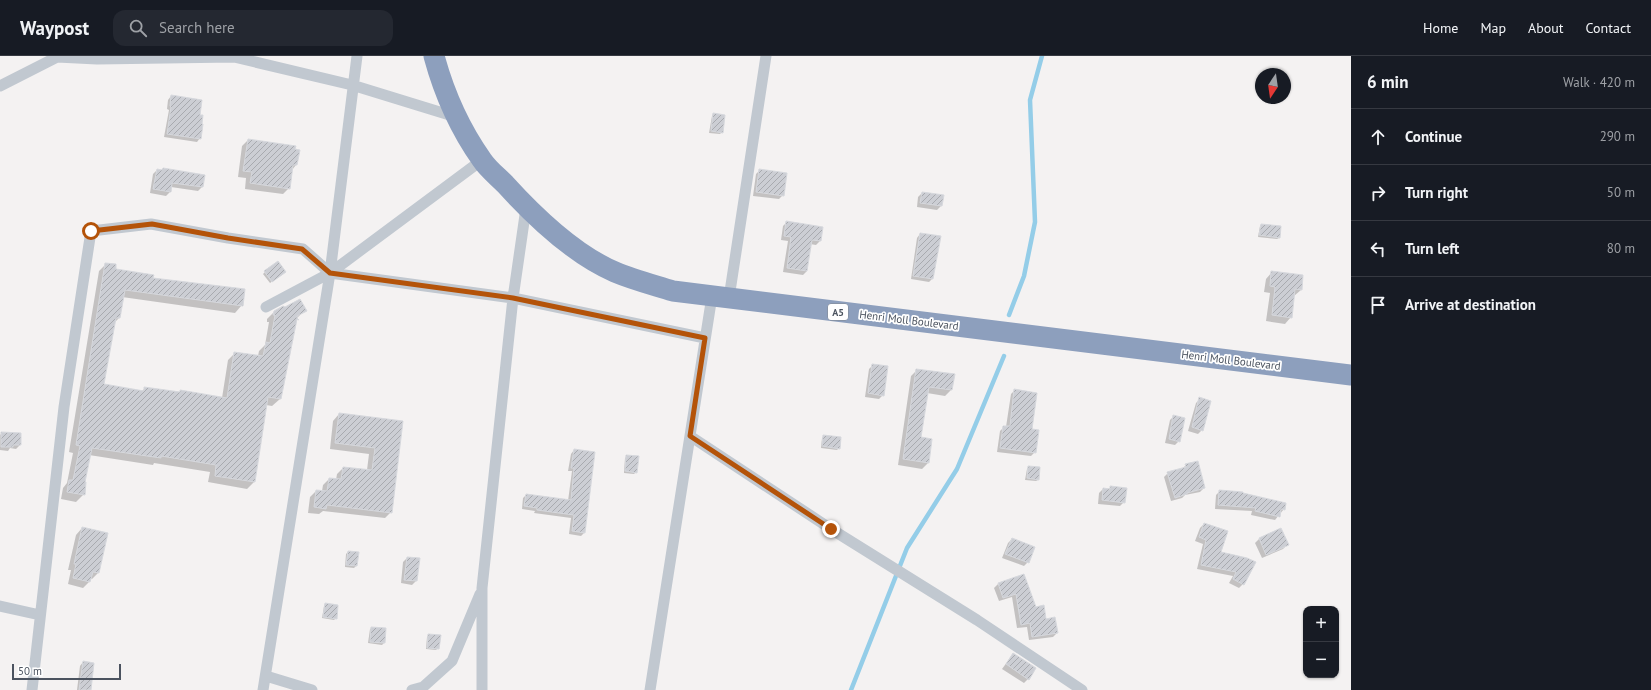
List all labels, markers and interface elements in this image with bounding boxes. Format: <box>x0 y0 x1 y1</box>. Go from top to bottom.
search box <box>113 10 393 46</box>
text: Waypost <box>20 16 89 40</box>
icon: search <box>127 17 149 39</box>
text: Search here <box>159 18 235 37</box>
text: Home <box>1423 19 1458 37</box>
text: Map <box>1480 19 1506 37</box>
text: About <box>1528 19 1564 37</box>
text: Contact <box>1586 19 1631 37</box>
north arrow <box>1255 68 1291 104</box>
text: 6 min <box>1367 71 1408 93</box>
text: Walk · 420 m <box>1563 74 1635 91</box>
icon: ahead <box>1367 126 1389 148</box>
text: Continue <box>1405 127 1462 146</box>
text: 290 m <box>1600 128 1635 145</box>
icon: right <box>1367 182 1389 204</box>
text: Turn right <box>1405 183 1468 202</box>
text: 50 m <box>1607 184 1635 201</box>
route start <box>82 222 100 240</box>
icon: left <box>1367 238 1389 260</box>
text: Turn left <box>1405 239 1459 258</box>
text: 80 m <box>1607 240 1635 257</box>
icon: arrive <box>1367 294 1389 316</box>
text: Arrive at destination <box>1405 295 1536 314</box>
road number: A5 <box>828 304 848 320</box>
street label: Henri Moll Boulevard <box>859 307 959 333</box>
street label: Henri Moll Boulevard <box>1181 347 1281 373</box>
route end <box>822 520 840 538</box>
map controls <box>1303 606 1339 678</box>
button: + <box>1303 606 1339 642</box>
button: − <box>1303 642 1339 678</box>
scale bar <box>12 662 121 681</box>
text: 50 m <box>18 664 42 678</box>

